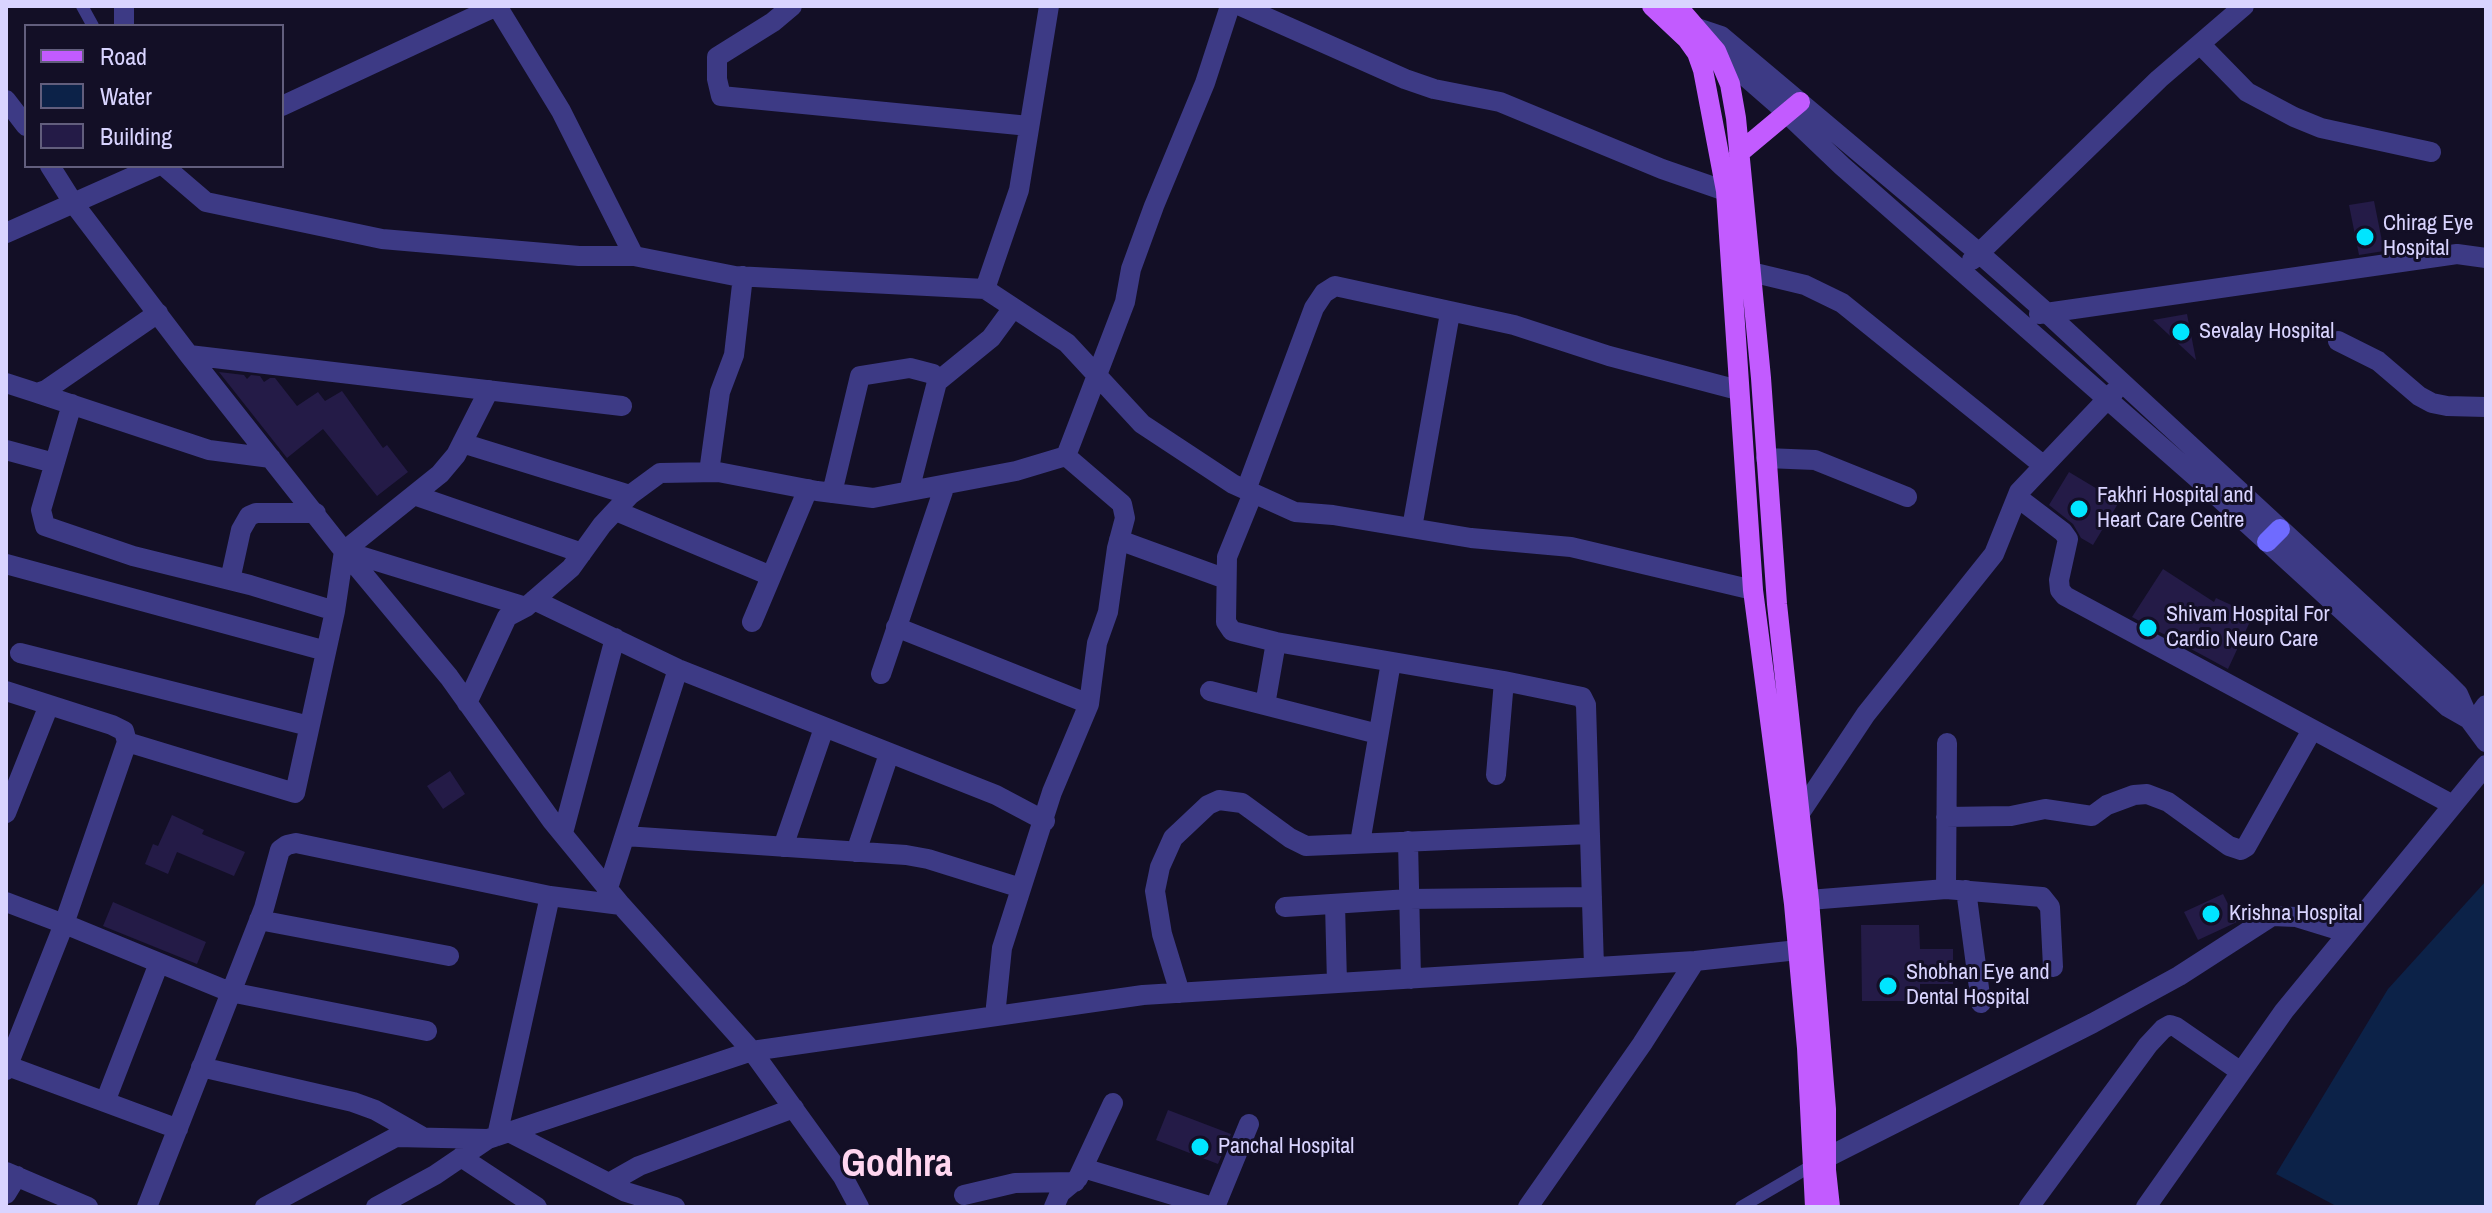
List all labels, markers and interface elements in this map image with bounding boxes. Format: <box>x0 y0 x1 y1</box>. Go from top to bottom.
legend <box>24 24 284 168</box>
text: Road <box>100 40 147 72</box>
text: Water <box>100 80 152 112</box>
text: Building <box>100 120 172 152</box>
place label: Chirag Eye Hospital <box>2383 211 2473 262</box>
marker: Chirag Eye Hospital <box>2354 226 2376 248</box>
place label: Sevalay Hospital <box>2199 319 2334 345</box>
marker: Sevalay Hospital <box>2170 321 2192 343</box>
place label: Fakhri Hospital and Heart Care Centre <box>2097 483 2254 534</box>
marker: Fakhri Hospital and Heart Care Centre <box>2068 498 2090 520</box>
place label: Shivam Hospital For Cardio Neuro Care <box>2166 602 2330 654</box>
marker: Shivam Hospital For Cardio Neuro Care <box>2137 617 2159 639</box>
place label: Krishna Hospital <box>2229 901 2362 927</box>
marker: Krishna Hospital <box>2200 903 2222 925</box>
place label: Shobhan Eye and Dental Hospital <box>1906 960 2049 1012</box>
marker: Shobhan Eye and Dental Hospital <box>1877 975 1899 997</box>
place label: Panchal Hospital <box>1218 1134 1354 1160</box>
marker: Panchal Hospital <box>1189 1136 1211 1158</box>
district label: Godhra <box>842 1143 952 1189</box>

